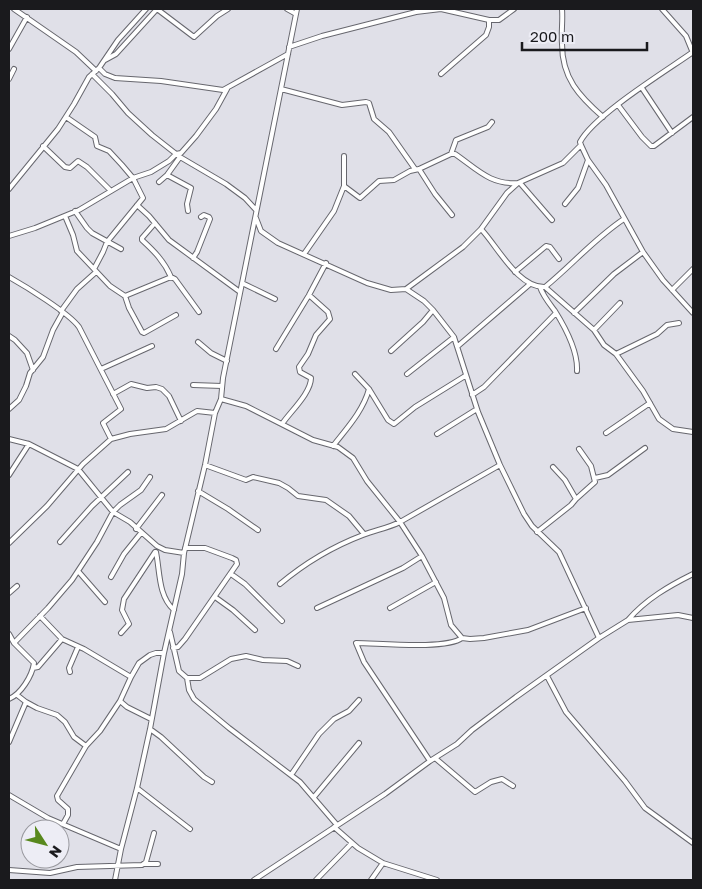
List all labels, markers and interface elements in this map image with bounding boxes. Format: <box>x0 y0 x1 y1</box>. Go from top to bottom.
scale bar <box>522 20 647 52</box>
text: 200 m <box>530 27 574 45</box>
north arrow <box>20 819 70 869</box>
text: N <box>46 843 66 861</box>

